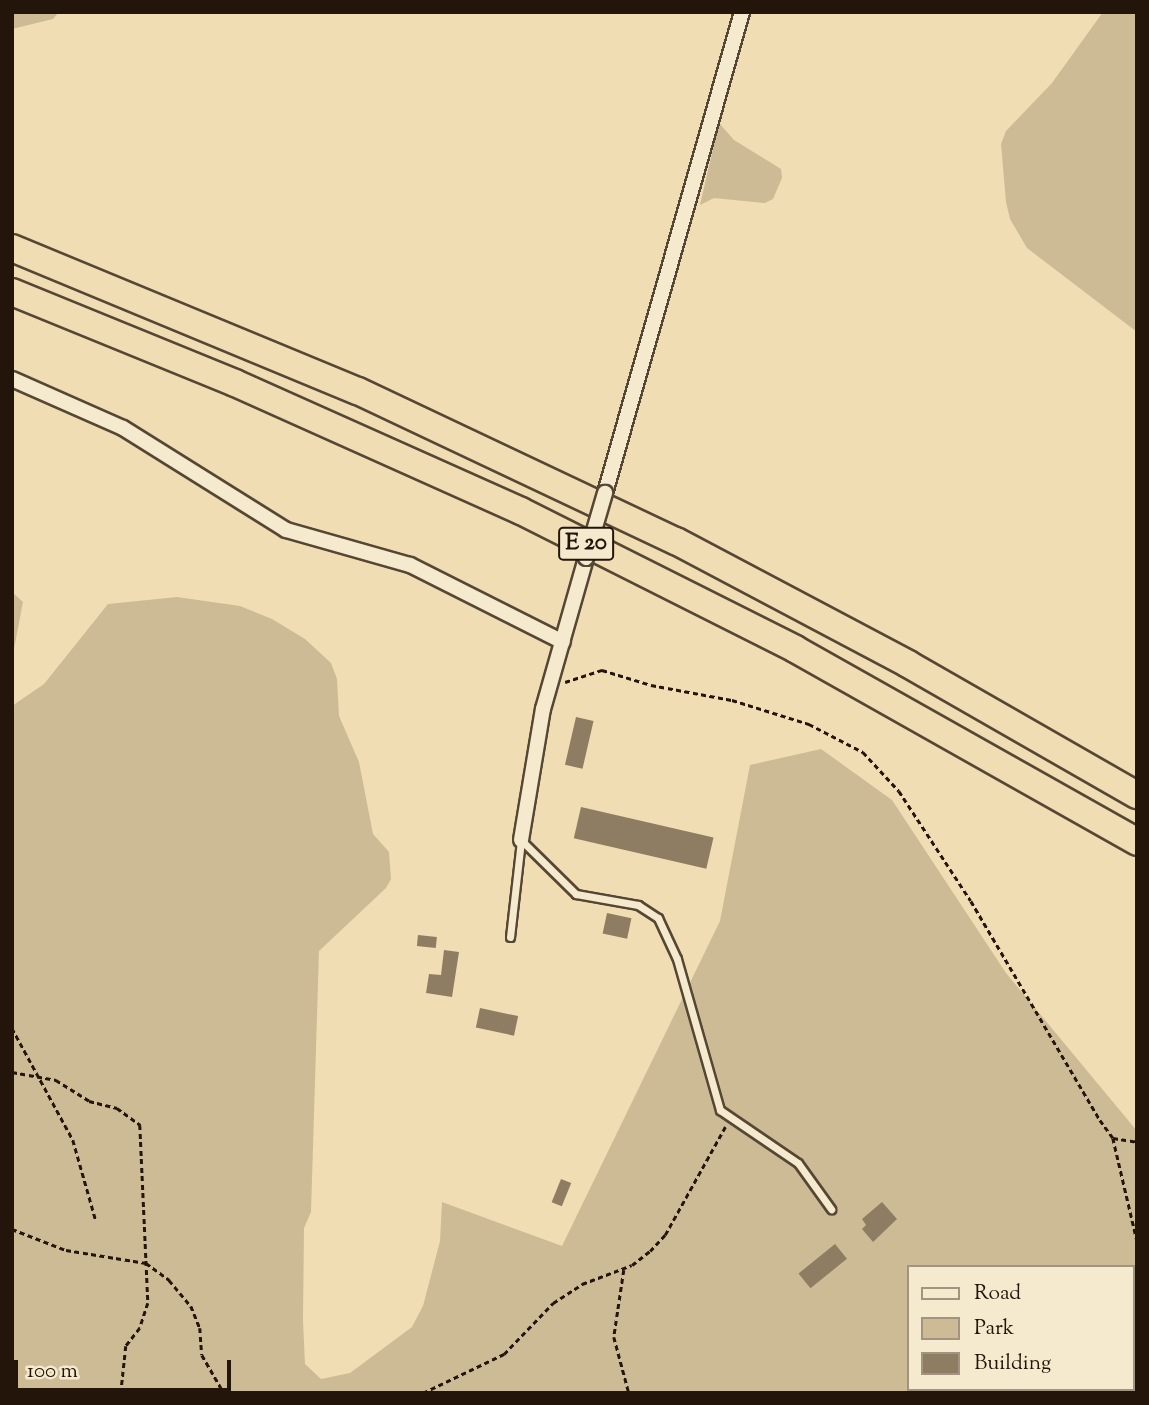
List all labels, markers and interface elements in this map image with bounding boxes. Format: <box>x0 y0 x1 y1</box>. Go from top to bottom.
road number: E 20 <box>558 524 614 564</box>
legend <box>908 1265 1135 1391</box>
text: Road <box>974 1279 1021 1309</box>
text: Park <box>974 1314 1014 1344</box>
scale bar <box>18 1346 234 1390</box>
text: Building <box>974 1349 1051 1379</box>
text: 100 m <box>27 1357 78 1387</box>

